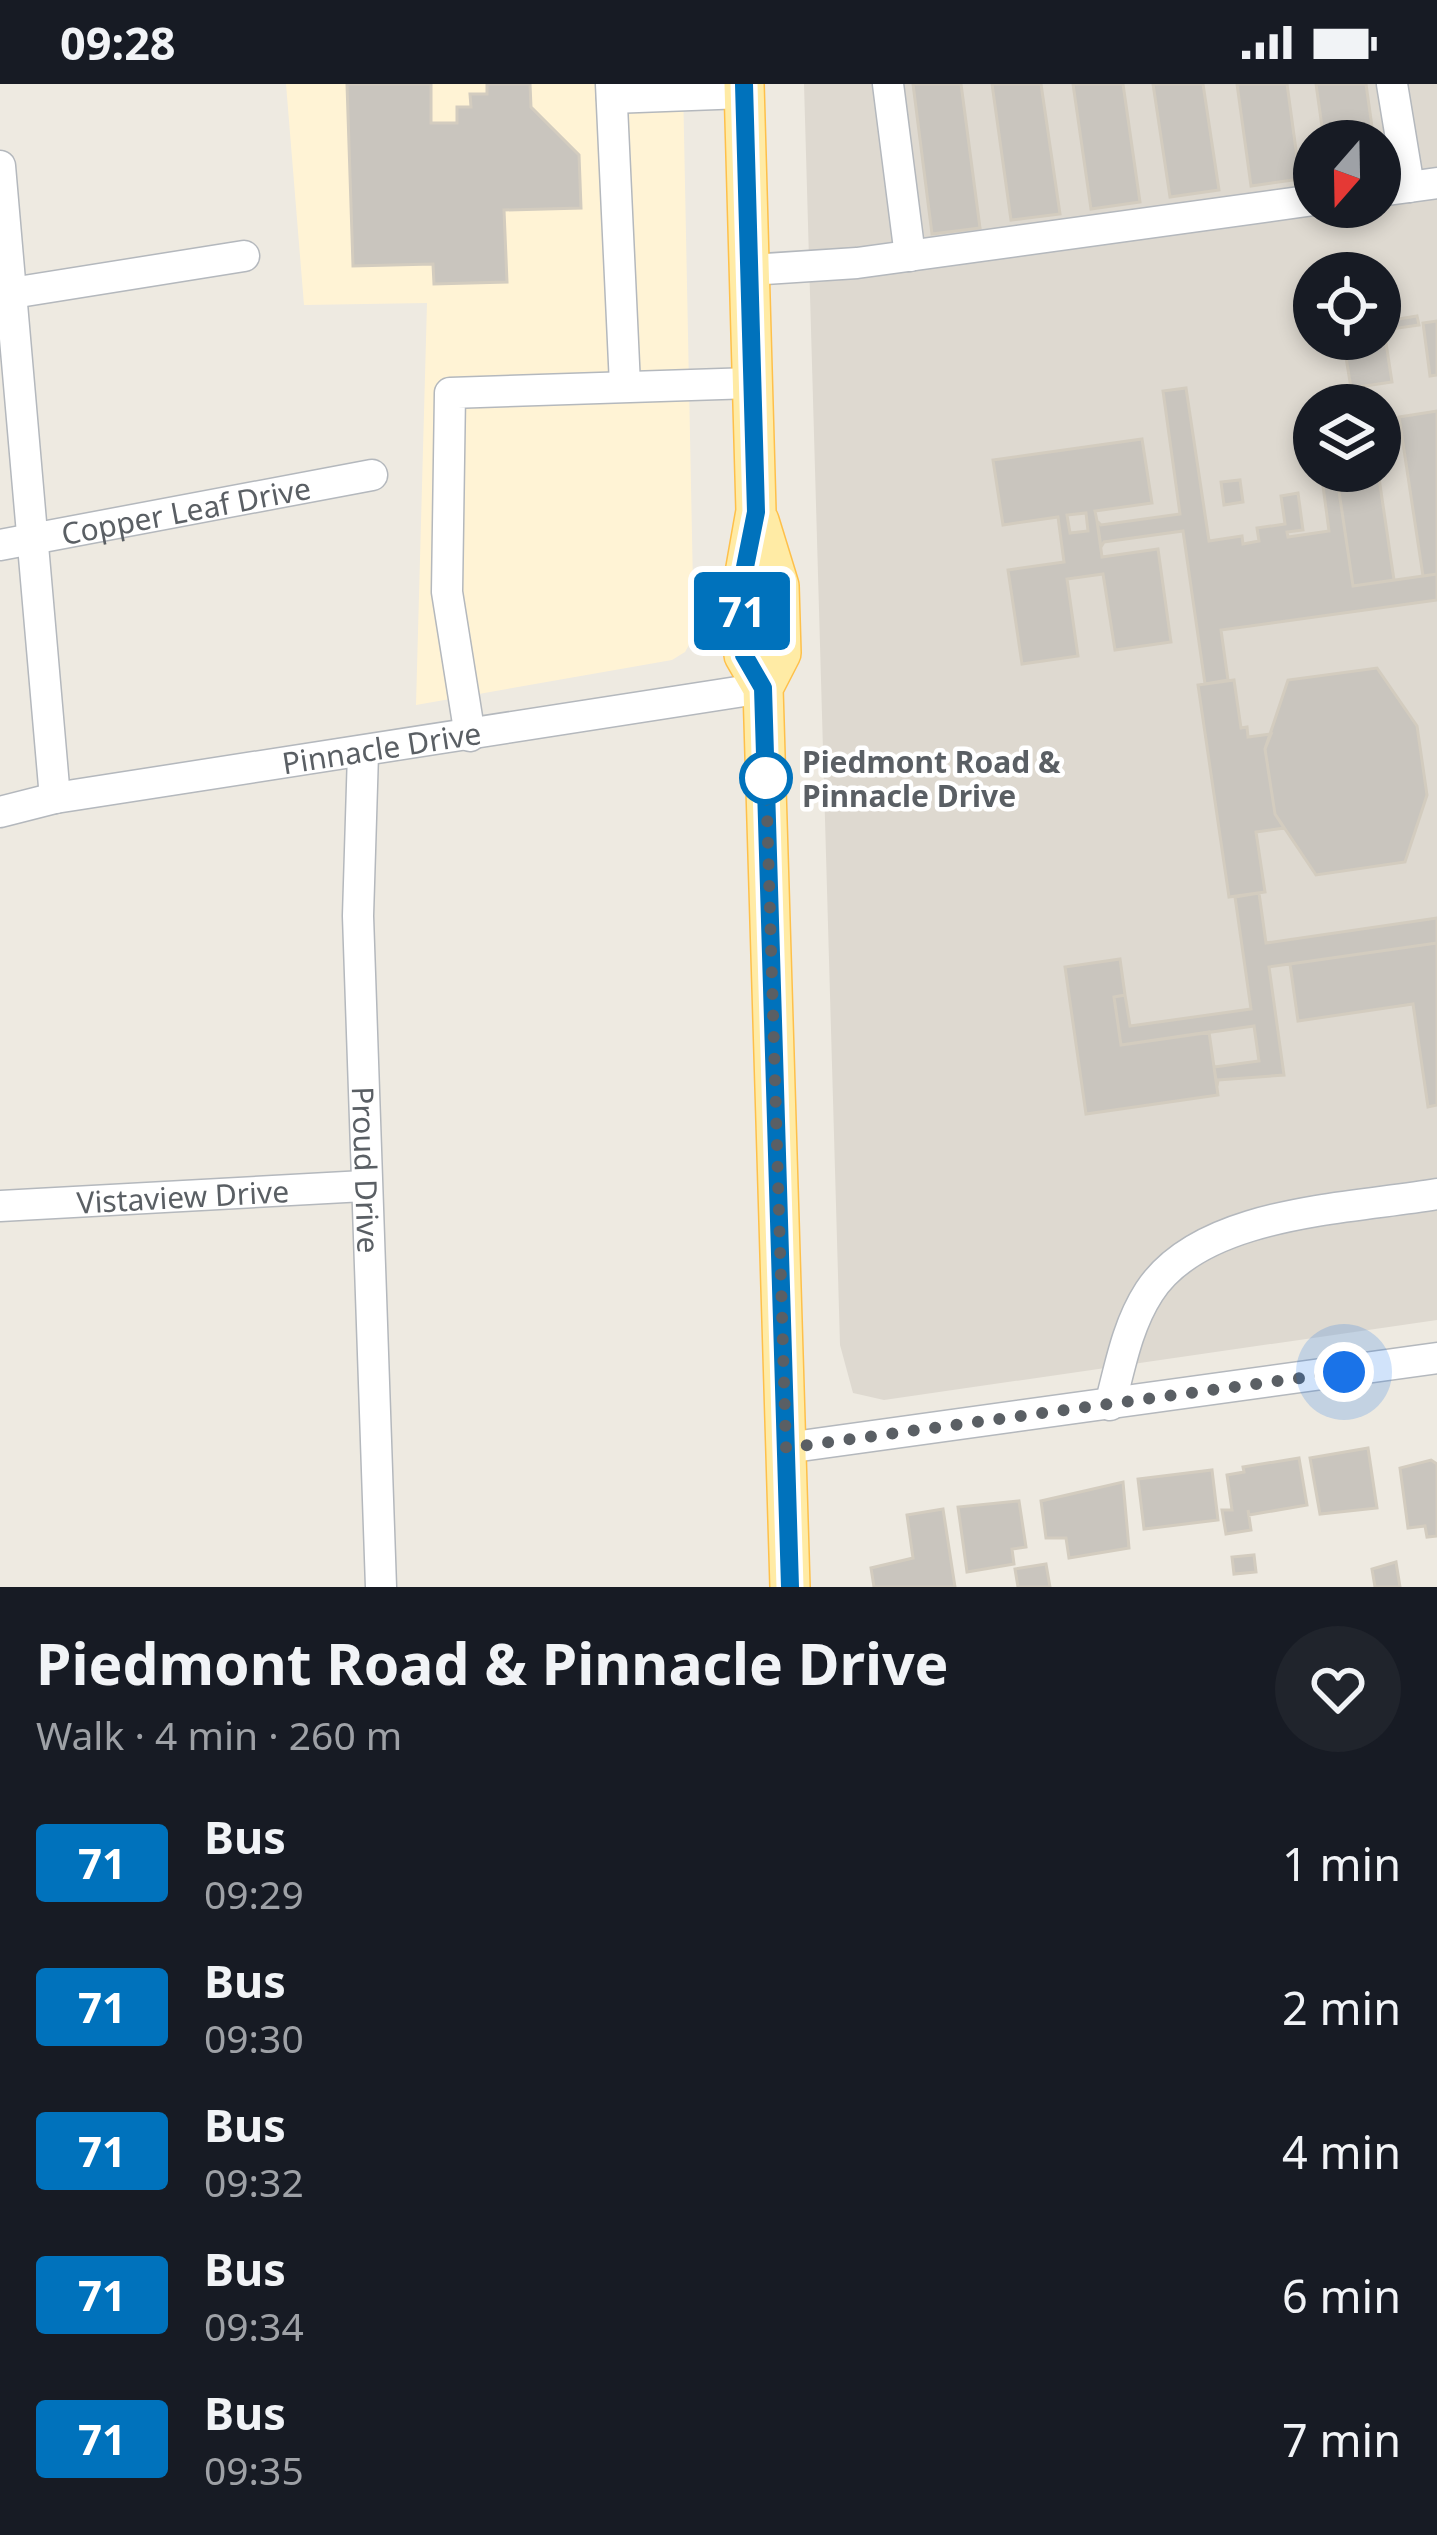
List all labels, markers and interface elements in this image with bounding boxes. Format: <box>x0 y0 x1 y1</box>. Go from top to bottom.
text: 09:28 <box>60 12 176 73</box>
north arrow <box>1293 120 1401 228</box>
map controls <box>1293 120 1401 492</box>
button: locate <box>1293 252 1401 360</box>
button: layers <box>1293 384 1401 492</box>
street label: Copper Leaf Drive <box>58 467 314 554</box>
line badge: 71 <box>688 572 796 650</box>
text: 71 <box>718 582 766 639</box>
street label: Pinnacle Drive <box>279 712 484 783</box>
place label: Piedmont Road & Pinnacle Drive <box>802 741 1061 816</box>
marker: Piedmont Road & Pinnacle Drive <box>741 753 791 803</box>
street label: Proud Drive <box>343 1086 390 1254</box>
street label: Vistaview Drive <box>75 1170 290 1222</box>
your location <box>1314 1342 1374 1402</box>
text: Piedmont Road & Pinnacle Drive <box>36 1624 949 1702</box>
button: heart <box>1275 1626 1401 1752</box>
text: Walk · 4 min · 260 m <box>36 1708 402 1761</box>
text: Bus <box>204 1806 286 1867</box>
text: 1 min <box>1282 1833 1401 1894</box>
text: 71 <box>78 1834 126 1891</box>
text: 09:29 <box>204 1867 304 1920</box>
text: Bus <box>204 1950 286 2011</box>
text: 2 min <box>1282 1977 1401 2038</box>
text: 71 <box>78 1978 126 2035</box>
text: 09:30 <box>204 2011 304 2064</box>
text: Bus <box>204 2094 286 2155</box>
text: 4 min <box>1282 2121 1401 2182</box>
text: 71 <box>78 2122 126 2179</box>
text: 09:32 <box>204 2155 304 2208</box>
text: Bus <box>204 2238 286 2299</box>
text: 6 min <box>1282 2265 1401 2326</box>
text: 71 <box>78 2266 126 2323</box>
text: 09:34 <box>204 2299 304 2352</box>
text: Bus <box>204 2382 286 2443</box>
text: 7 min <box>1282 2409 1401 2470</box>
text: 71 <box>78 2410 126 2467</box>
text: 09:35 <box>204 2443 304 2496</box>

